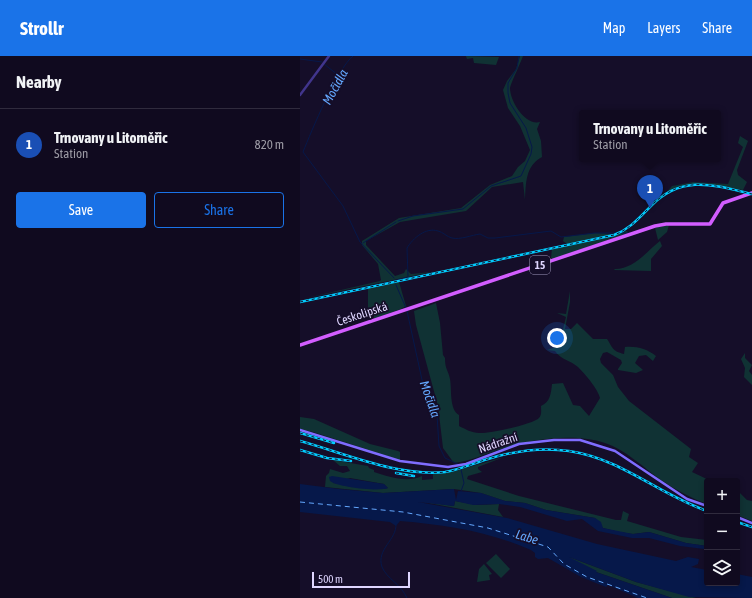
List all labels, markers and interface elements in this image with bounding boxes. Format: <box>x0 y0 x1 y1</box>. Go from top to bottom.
text: Strollr <box>20 17 64 39</box>
text: Map <box>603 20 625 36</box>
text: Layers <box>647 20 680 36</box>
text: Share <box>702 20 732 36</box>
water label: Močidla <box>319 67 351 107</box>
text: Nearby <box>16 72 62 92</box>
popup <box>579 110 721 162</box>
text: Trnovany u Litoměřic <box>593 120 707 137</box>
text: Trnovany u Litoměřic <box>54 129 168 146</box>
text: 1 <box>26 137 32 152</box>
text: 820 m <box>255 137 284 152</box>
text: Station <box>593 137 628 152</box>
text: Station <box>54 146 88 161</box>
pin: 1 <box>637 175 663 208</box>
button: Save <box>16 192 146 228</box>
button: Share <box>154 192 284 228</box>
road number: 15 <box>530 256 550 274</box>
street label: Českolipská <box>335 299 389 329</box>
your location <box>547 328 567 348</box>
water label: Močidla <box>417 379 443 419</box>
street label: Nádražní <box>477 430 519 456</box>
map controls <box>704 478 740 586</box>
button: + <box>704 478 740 514</box>
button: − <box>704 514 740 550</box>
water label: Labe <box>514 526 540 548</box>
button: layers <box>704 550 740 586</box>
scale bar <box>312 570 410 589</box>
text: 500 m <box>318 573 343 585</box>

